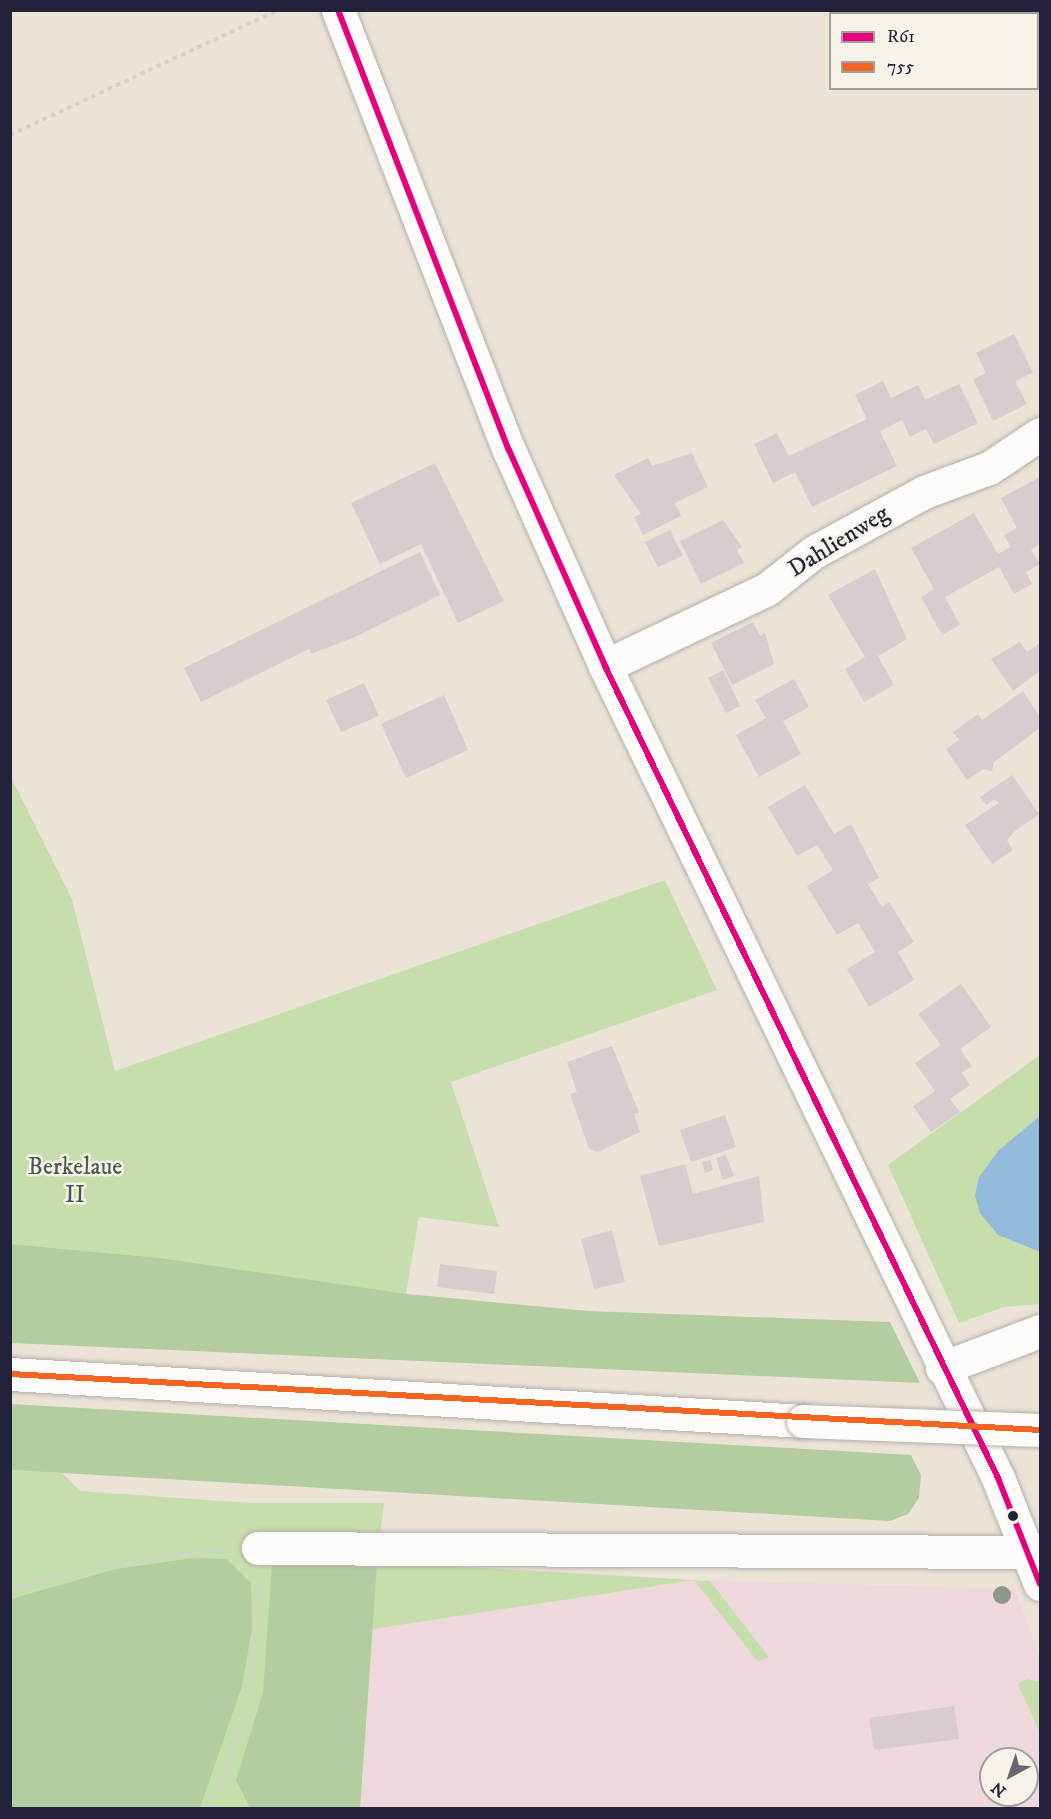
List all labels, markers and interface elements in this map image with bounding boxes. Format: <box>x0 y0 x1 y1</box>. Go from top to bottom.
legend <box>829 12 1039 90</box>
text: R61 <box>887 26 915 48</box>
text: 755 <box>887 56 914 78</box>
street label: Dahlienweg <box>783 500 895 584</box>
park label: Berkelaue II <box>28 1154 122 1210</box>
unlabelled marker <box>1007 1510 1019 1522</box>
north arrow <box>979 1747 1039 1807</box>
text: N <box>987 1777 1010 1801</box>

